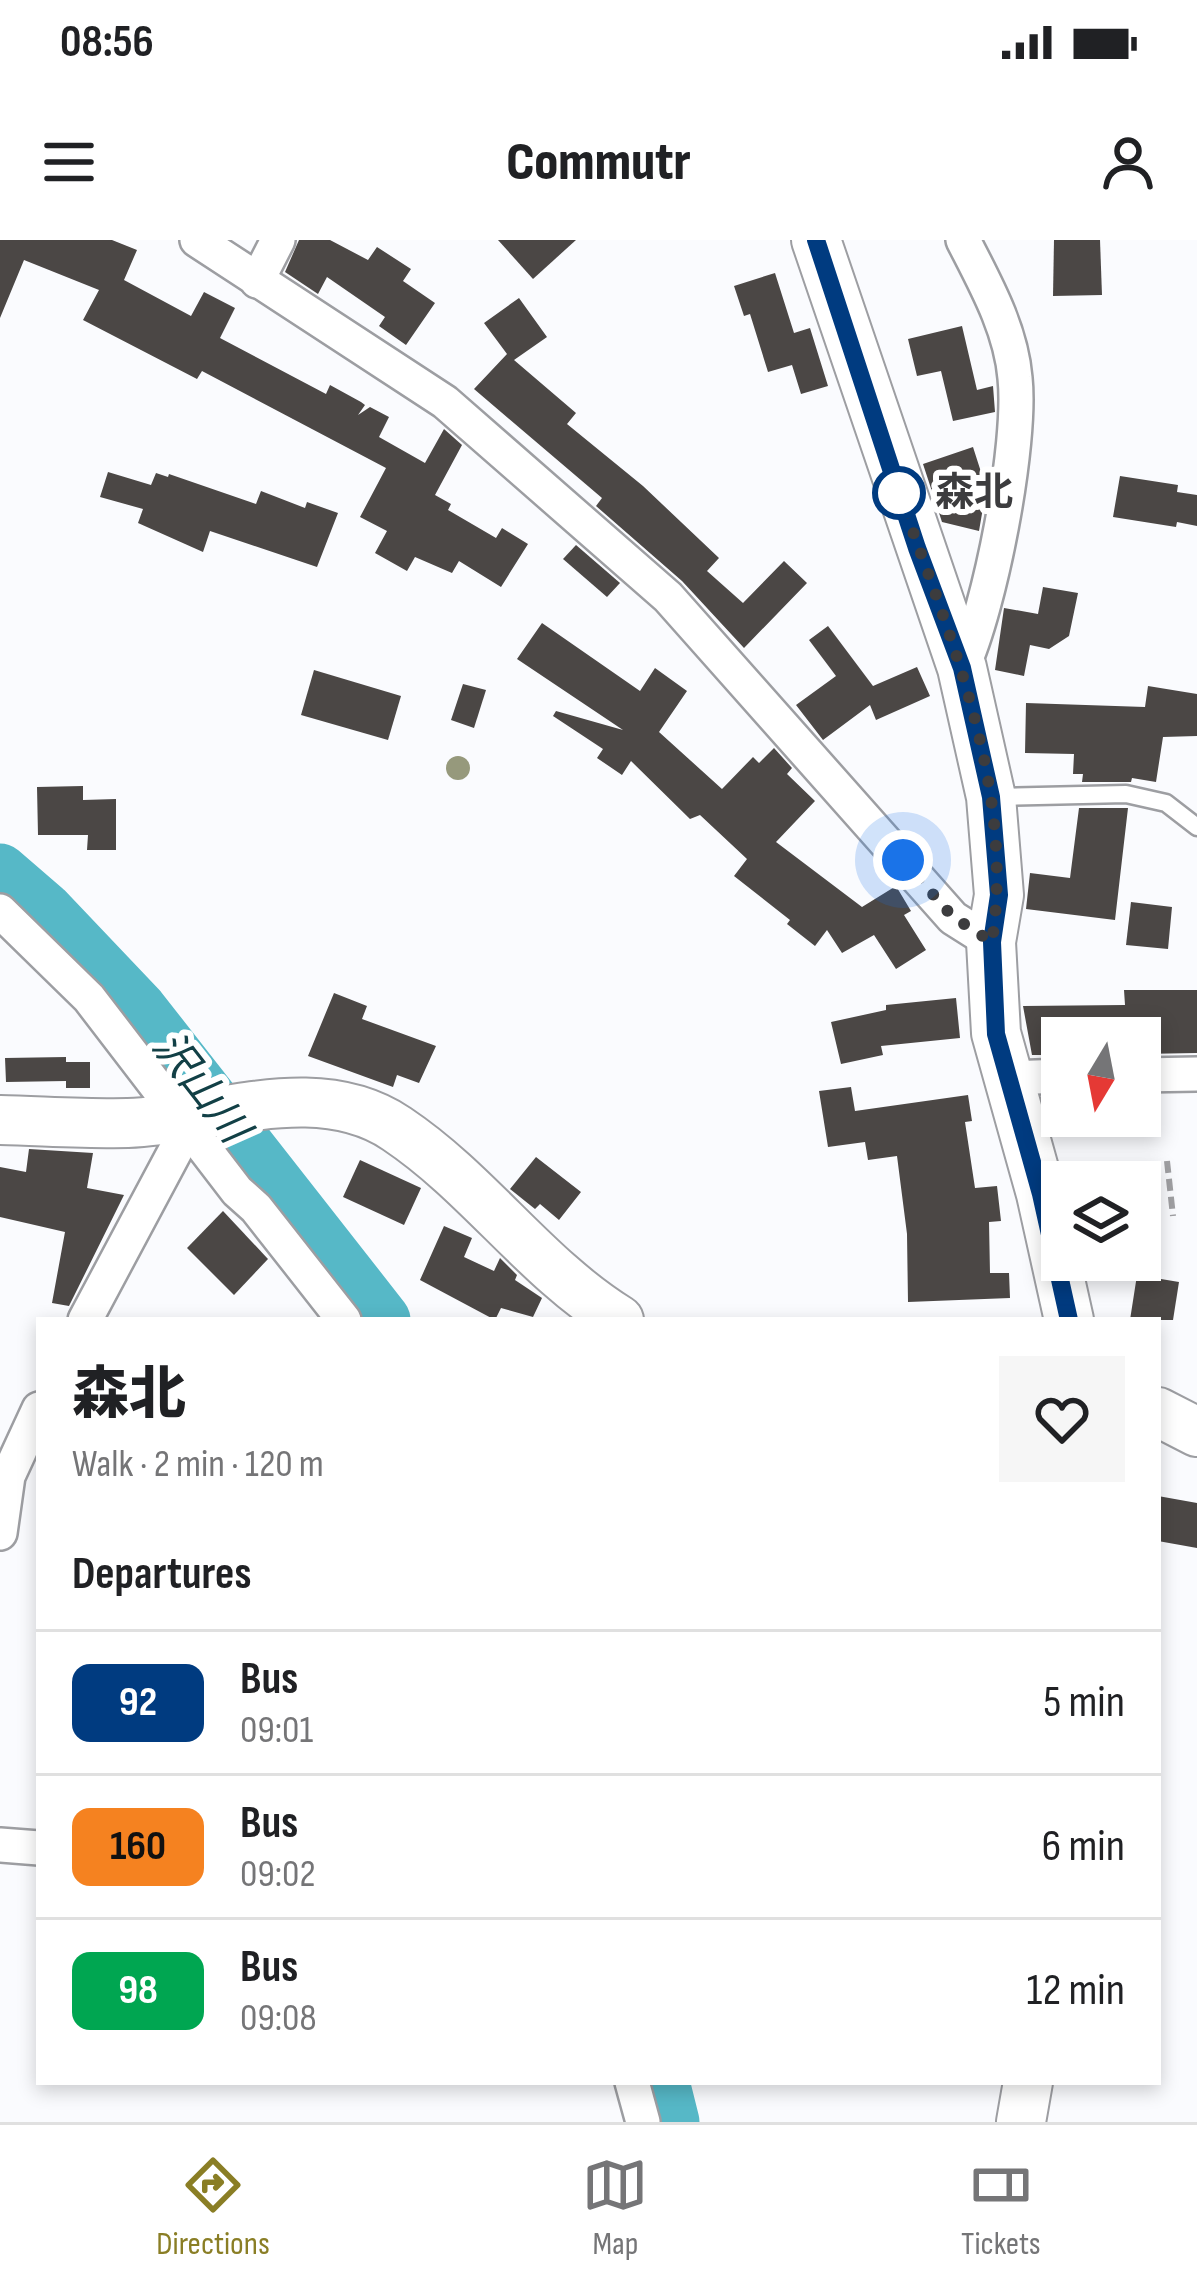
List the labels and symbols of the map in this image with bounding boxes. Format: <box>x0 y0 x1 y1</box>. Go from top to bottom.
marker: 森北 <box>874 468 924 518</box>
place label: 森北 <box>935 470 1013 517</box>
your location <box>873 830 933 890</box>
north arrow <box>1041 1017 1161 1137</box>
water label: 沢山川 <box>141 1023 261 1156</box>

